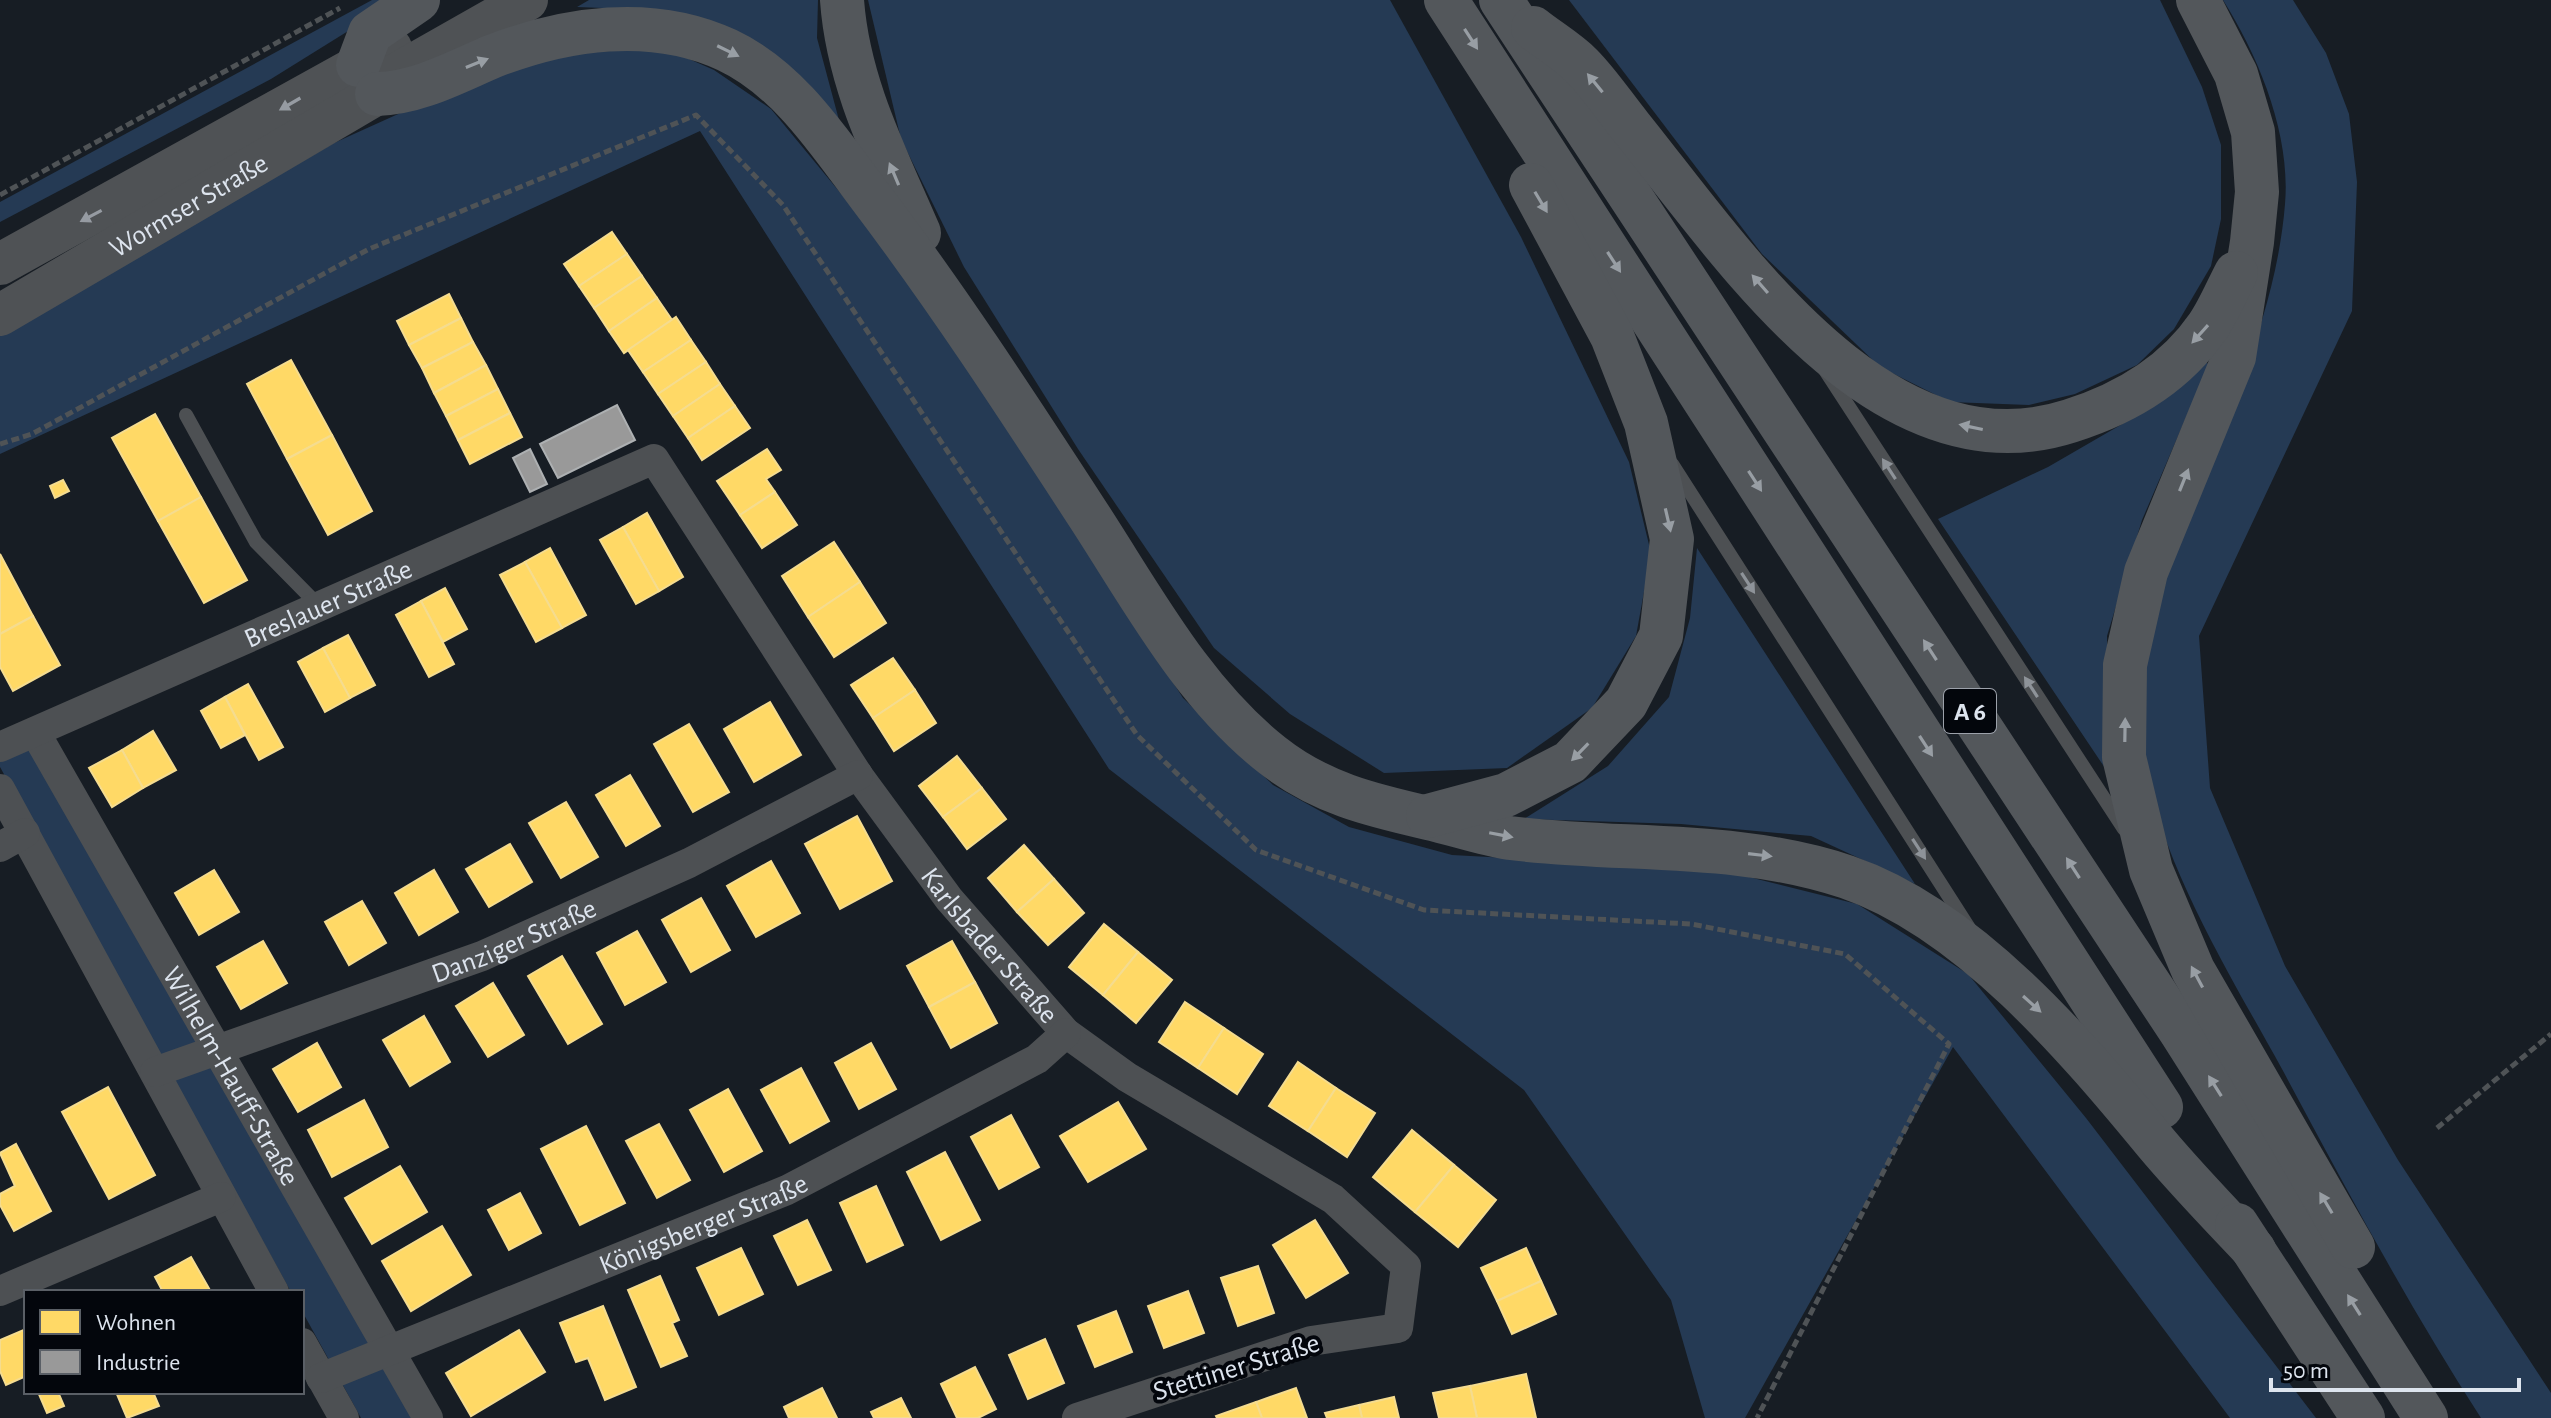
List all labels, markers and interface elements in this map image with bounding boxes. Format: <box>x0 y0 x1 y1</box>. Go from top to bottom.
one-way arrow <box>1464 29 1479 50</box>
one-way arrow <box>717 44 740 58</box>
one-way arrow <box>465 56 489 69</box>
one-way arrow <box>1588 73 1604 93</box>
one-way arrow <box>279 97 301 111</box>
street label: Wormser Straße <box>105 149 273 264</box>
one-way arrow <box>887 162 900 186</box>
one-way arrow <box>1534 191 1548 213</box>
one-way arrow <box>79 209 102 222</box>
one-way arrow <box>1607 252 1622 273</box>
one-way arrow <box>1752 274 1770 293</box>
one-way arrow <box>2191 324 2209 343</box>
one-way arrow <box>1958 420 1983 432</box>
one-way arrow <box>1882 459 1897 480</box>
one-way arrow <box>2177 468 2190 492</box>
one-way arrow <box>1747 470 1761 492</box>
one-way arrow <box>1662 507 1675 532</box>
street label: Breslauer Straße <box>240 555 417 654</box>
one-way arrow <box>1740 572 1755 594</box>
one-way arrow <box>1923 640 1938 661</box>
one-way arrow <box>2025 676 2039 698</box>
road number: A 6 <box>1944 689 1996 733</box>
one-way arrow <box>2119 717 2131 742</box>
one-way arrow <box>1919 736 1934 757</box>
one-way arrow <box>1571 742 1590 761</box>
one-way arrow <box>1488 829 1513 842</box>
one-way arrow <box>1911 838 1925 860</box>
one-way arrow <box>1747 849 1772 862</box>
one-way arrow <box>2065 857 2080 878</box>
street label: Karlsbader Straße <box>915 863 1063 1029</box>
street label: Danziger Straße <box>428 895 601 989</box>
street label: Wilhelm-Hauff-Straße <box>157 963 304 1191</box>
one-way arrow <box>2191 966 2204 989</box>
one-way arrow <box>2023 994 2042 1012</box>
one-way arrow <box>2207 1075 2222 1096</box>
street label: Königsberger Straße <box>596 1170 813 1280</box>
one-way arrow <box>2319 1192 2333 1214</box>
legend <box>24 1290 304 1394</box>
one-way arrow <box>2348 1294 2362 1316</box>
text: Wohnen <box>96 1311 176 1335</box>
street label: Stettiner Straße <box>1150 1329 1323 1407</box>
scale bar <box>2271 1342 2519 1392</box>
text: Industrie <box>96 1351 180 1375</box>
text: 50 m <box>2283 1359 2329 1383</box>

